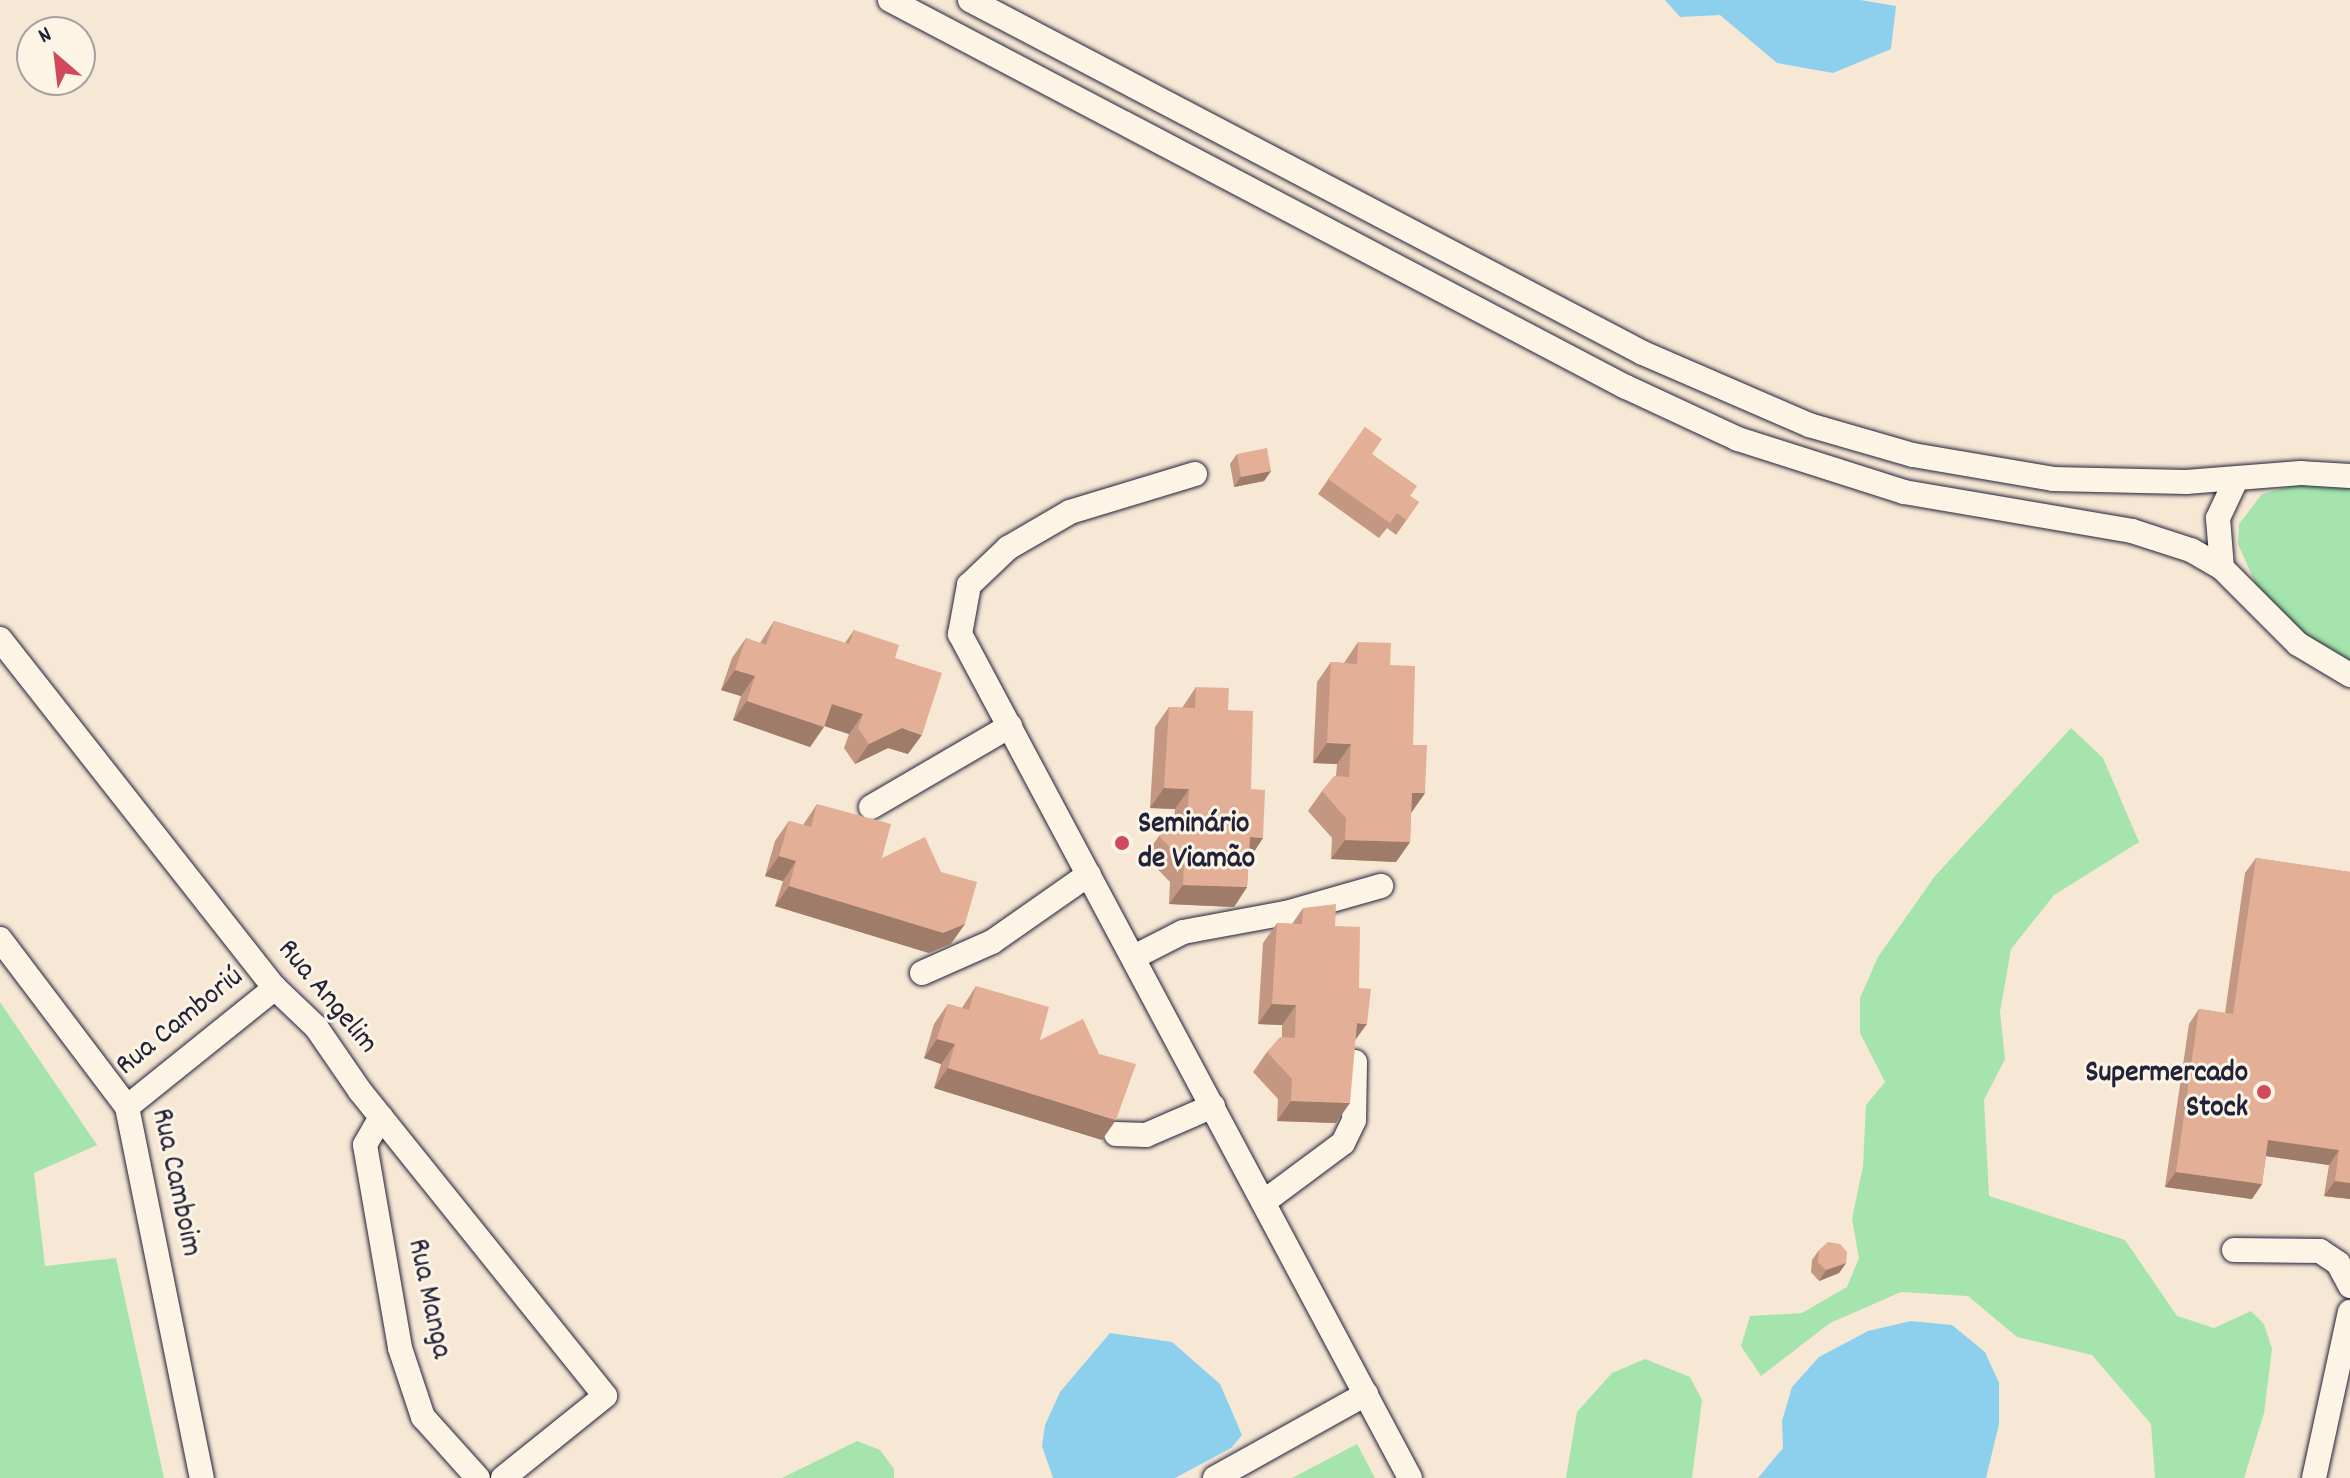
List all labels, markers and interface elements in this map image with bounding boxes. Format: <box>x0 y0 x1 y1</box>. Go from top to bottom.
north arrow <box>16 16 96 96</box>
text: N <box>33 20 58 52</box>
place label: Seminário de Viamão <box>1138 808 1255 878</box>
marker: Seminário de Viamão <box>1113 834 1131 852</box>
street label: Rua Angelim <box>268 933 384 1063</box>
street label: Rua Camboriú <box>110 961 252 1085</box>
place label: Supermercado Stock <box>2085 1057 2248 1128</box>
marker: Supermercado Stock <box>2255 1083 2273 1101</box>
street label: Rua Camboim <box>141 1106 207 1260</box>
street label: Rua Manga <box>397 1236 457 1362</box>

